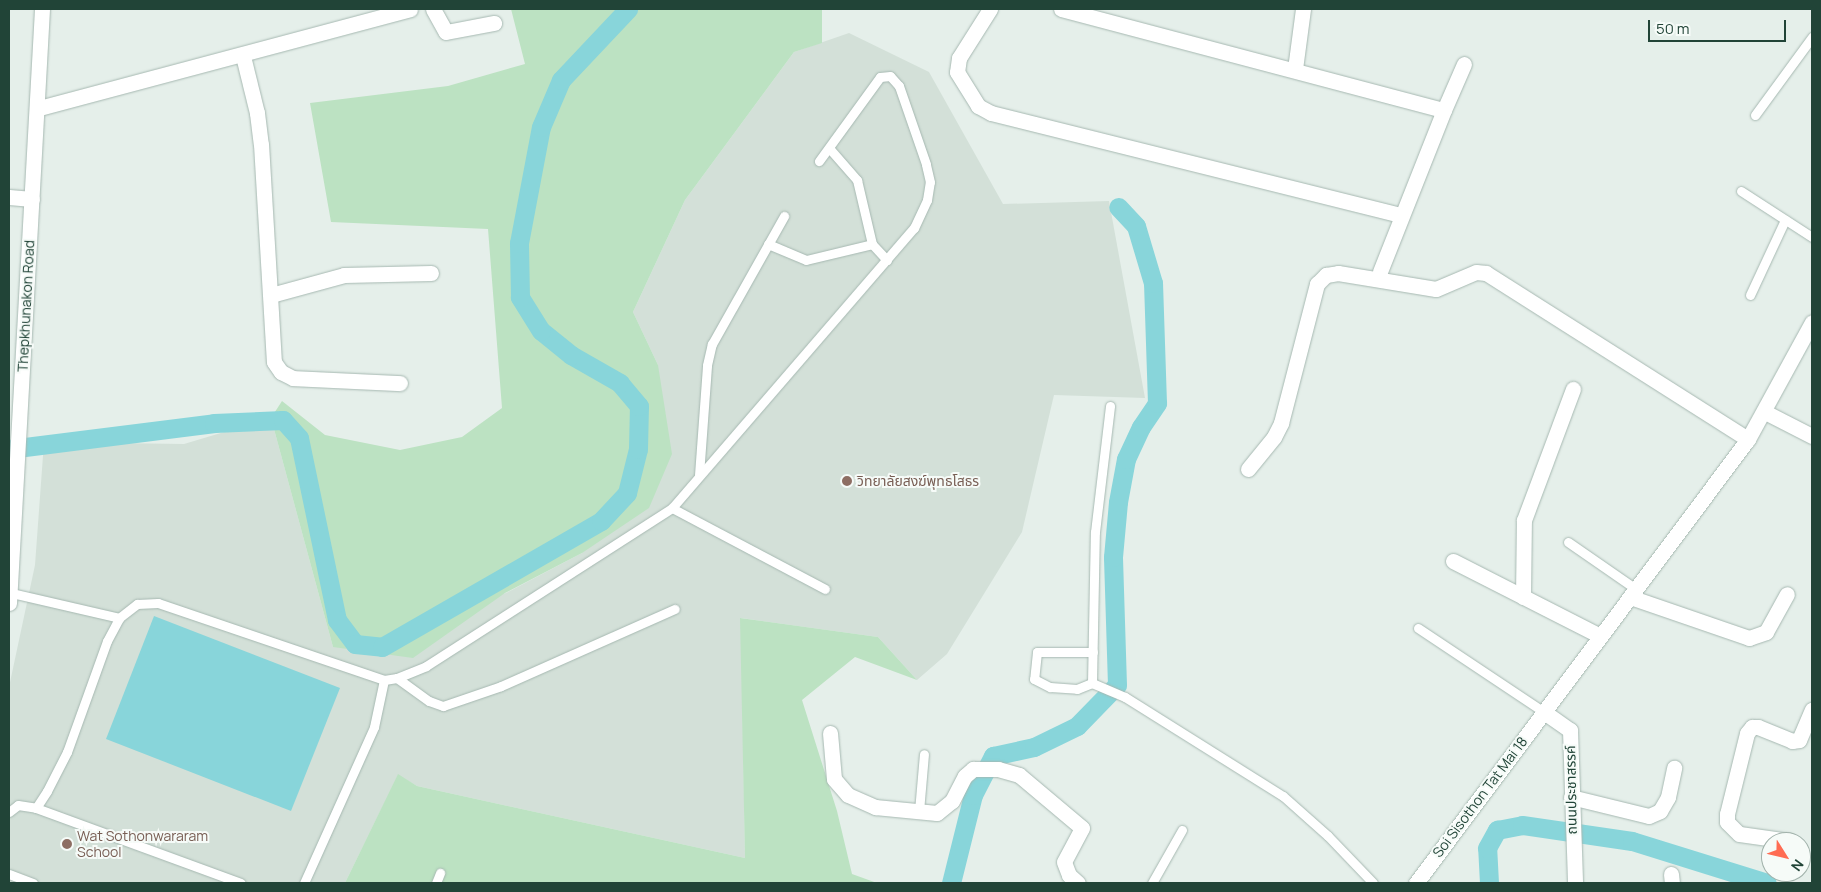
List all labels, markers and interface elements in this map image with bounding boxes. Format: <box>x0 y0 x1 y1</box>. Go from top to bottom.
scale bar <box>1651 10 1788 42</box>
text: 50 m <box>1656 18 1690 39</box>
street label: Thepkhunakon Road <box>14 240 38 372</box>
place label: วิทยาลัยสงฆ์พุทธโสธร <box>857 473 979 489</box>
marker: วิทยาลัยสงฆ์พุทธโสธร <box>841 475 853 487</box>
street label: Soi Sisothon Tat Mai 18 <box>1429 733 1531 861</box>
street label: ถนนประชาสรรค์ <box>1562 745 1580 835</box>
place label: Wat Sothonwararam School <box>77 828 208 860</box>
north arrow <box>1761 832 1811 882</box>
marker: Wat Sothonwararam School <box>61 838 73 850</box>
text: N <box>1787 856 1808 875</box>

